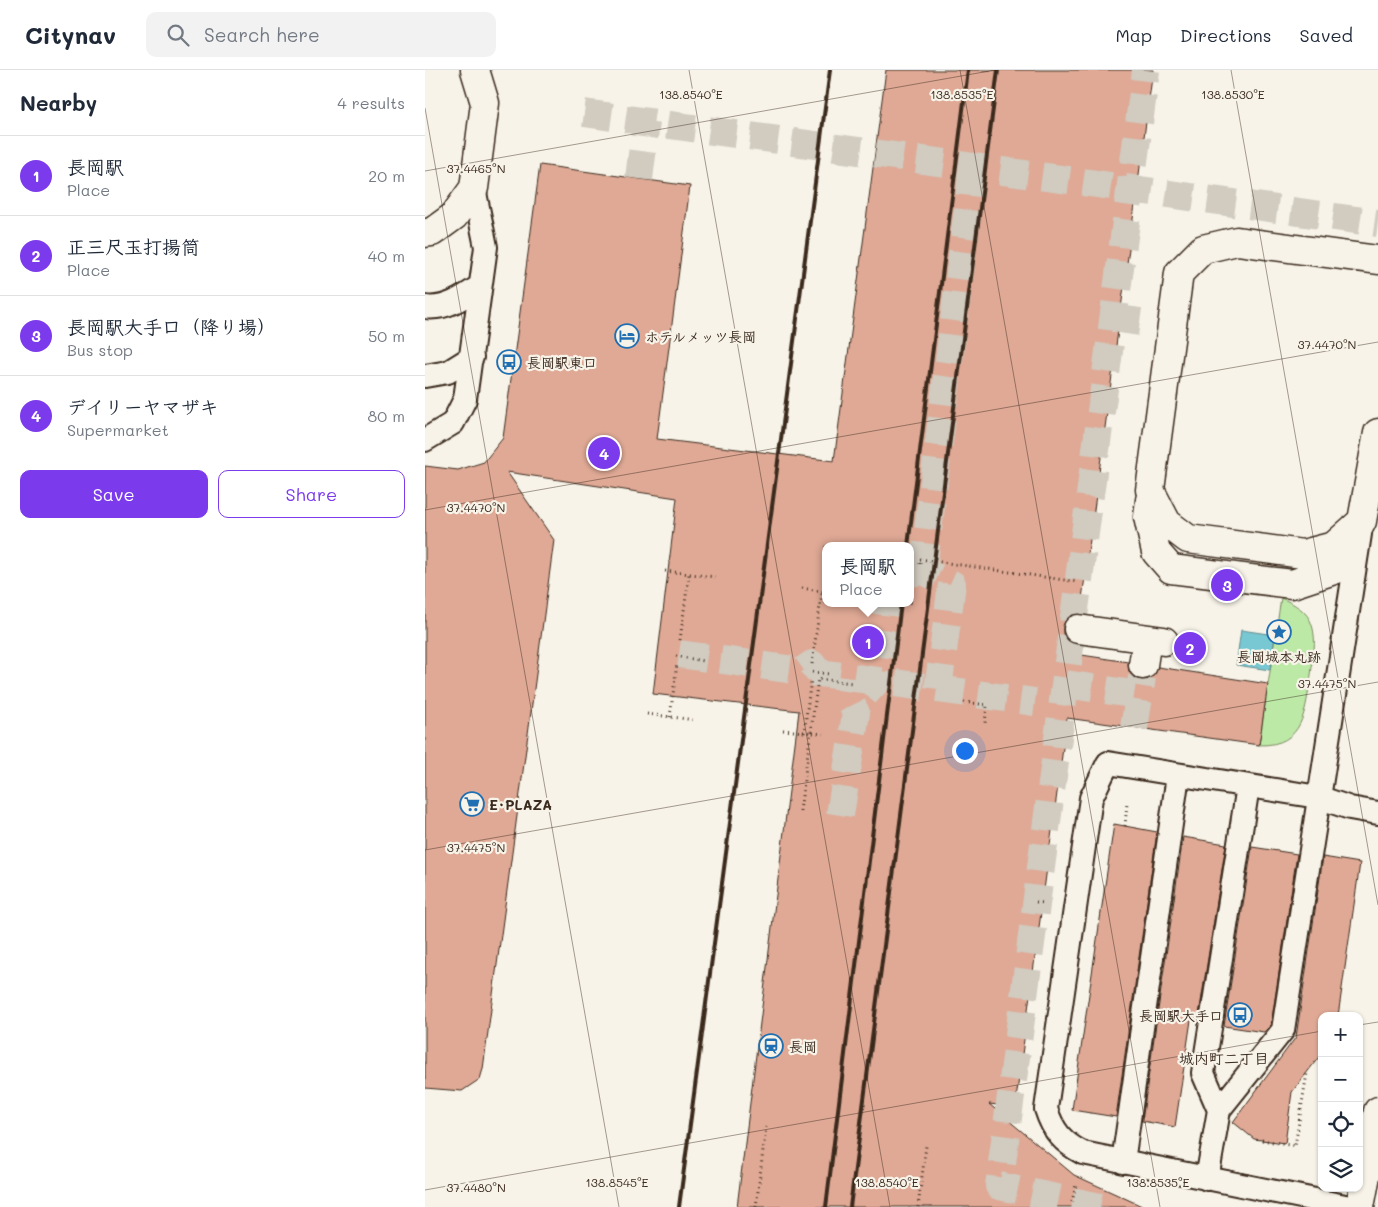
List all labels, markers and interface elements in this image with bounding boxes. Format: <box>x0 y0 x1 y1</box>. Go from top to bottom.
search box <box>146 12 496 57</box>
text: Citynav <box>25 19 116 50</box>
icon: search <box>164 21 192 49</box>
text: Search here <box>204 22 320 47</box>
text: Map <box>1115 23 1152 47</box>
text: Directions <box>1180 23 1272 47</box>
text: Saved <box>1300 23 1353 47</box>
text: 138.8540°E <box>659 86 723 102</box>
text: 138.8535°E <box>931 86 994 102</box>
text: 138.8530°E <box>1201 86 1265 102</box>
text: Nearby <box>20 89 97 116</box>
text: 4 results <box>337 92 405 113</box>
text: 長岡駅 <box>67 154 124 179</box>
text: 37.4465°N <box>446 160 506 176</box>
text: 1 <box>32 165 40 186</box>
text: 20 m <box>368 165 405 186</box>
text: Place <box>67 179 110 200</box>
text: 正三尺玉打揚筒 <box>67 234 200 259</box>
text: 2 <box>32 245 40 266</box>
text: 40 m <box>368 245 405 266</box>
text: Place <box>67 259 110 280</box>
text: 長岡駅大手口（降り場） <box>67 314 276 339</box>
hotel icon: ホテルメッツ長岡 <box>614 323 640 349</box>
text: 3 <box>31 325 41 346</box>
text: 50 m <box>368 325 405 346</box>
place label: ホテルメッツ長岡 <box>645 327 756 346</box>
text: 37.4470°N <box>1298 336 1356 352</box>
text: Bus stop <box>67 339 133 360</box>
bus stop icon: 長岡駅東口 <box>496 349 522 375</box>
place label: 長岡駅東口 <box>527 353 597 372</box>
text: デイリーヤマザキ <box>67 394 219 419</box>
text: 4 <box>31 405 41 426</box>
text: 80 m <box>368 405 405 426</box>
text: Supermarket <box>67 419 169 440</box>
pin: 4 <box>588 434 620 472</box>
button: Save <box>20 470 208 518</box>
button: Share <box>218 470 405 518</box>
text: 37.4470°N <box>447 499 505 515</box>
popup <box>822 542 914 607</box>
text: 長岡駅 <box>839 553 897 578</box>
pin: 3 <box>1211 566 1243 604</box>
text: Place <box>839 578 883 599</box>
place icon: 長岡城本丸跡 <box>1266 619 1292 645</box>
pin: 1 <box>852 623 884 661</box>
pin: 2 <box>1174 629 1206 667</box>
place label: 長岡城本丸跡 <box>1237 647 1321 666</box>
text: 37.4475°N <box>1298 675 1356 691</box>
your location <box>952 738 978 764</box>
supermarket icon: E･PLAZA <box>459 791 485 817</box>
place label: E･PLAZA <box>489 795 552 814</box>
text: 37.4475°N <box>447 839 505 855</box>
bus stop icon: 長岡駅大手口 <box>1227 1002 1253 1028</box>
place label: 長岡駅大手口 <box>1139 1006 1223 1025</box>
map controls <box>1318 1012 1363 1192</box>
button: + <box>1318 1012 1363 1057</box>
station icon: 長岡 <box>758 1033 784 1059</box>
place label: 長岡 <box>789 1037 817 1056</box>
district label: 城内町二丁目 <box>1179 1048 1269 1068</box>
button: − <box>1318 1057 1363 1102</box>
button: locate <box>1318 1102 1363 1147</box>
button: layers <box>1318 1147 1363 1192</box>
text: 138.8545°E <box>585 1174 649 1190</box>
text: 138.8540°E <box>855 1174 919 1190</box>
text: 138.8535°E <box>1127 1174 1190 1190</box>
text: 37.4480°N <box>446 1179 506 1195</box>

